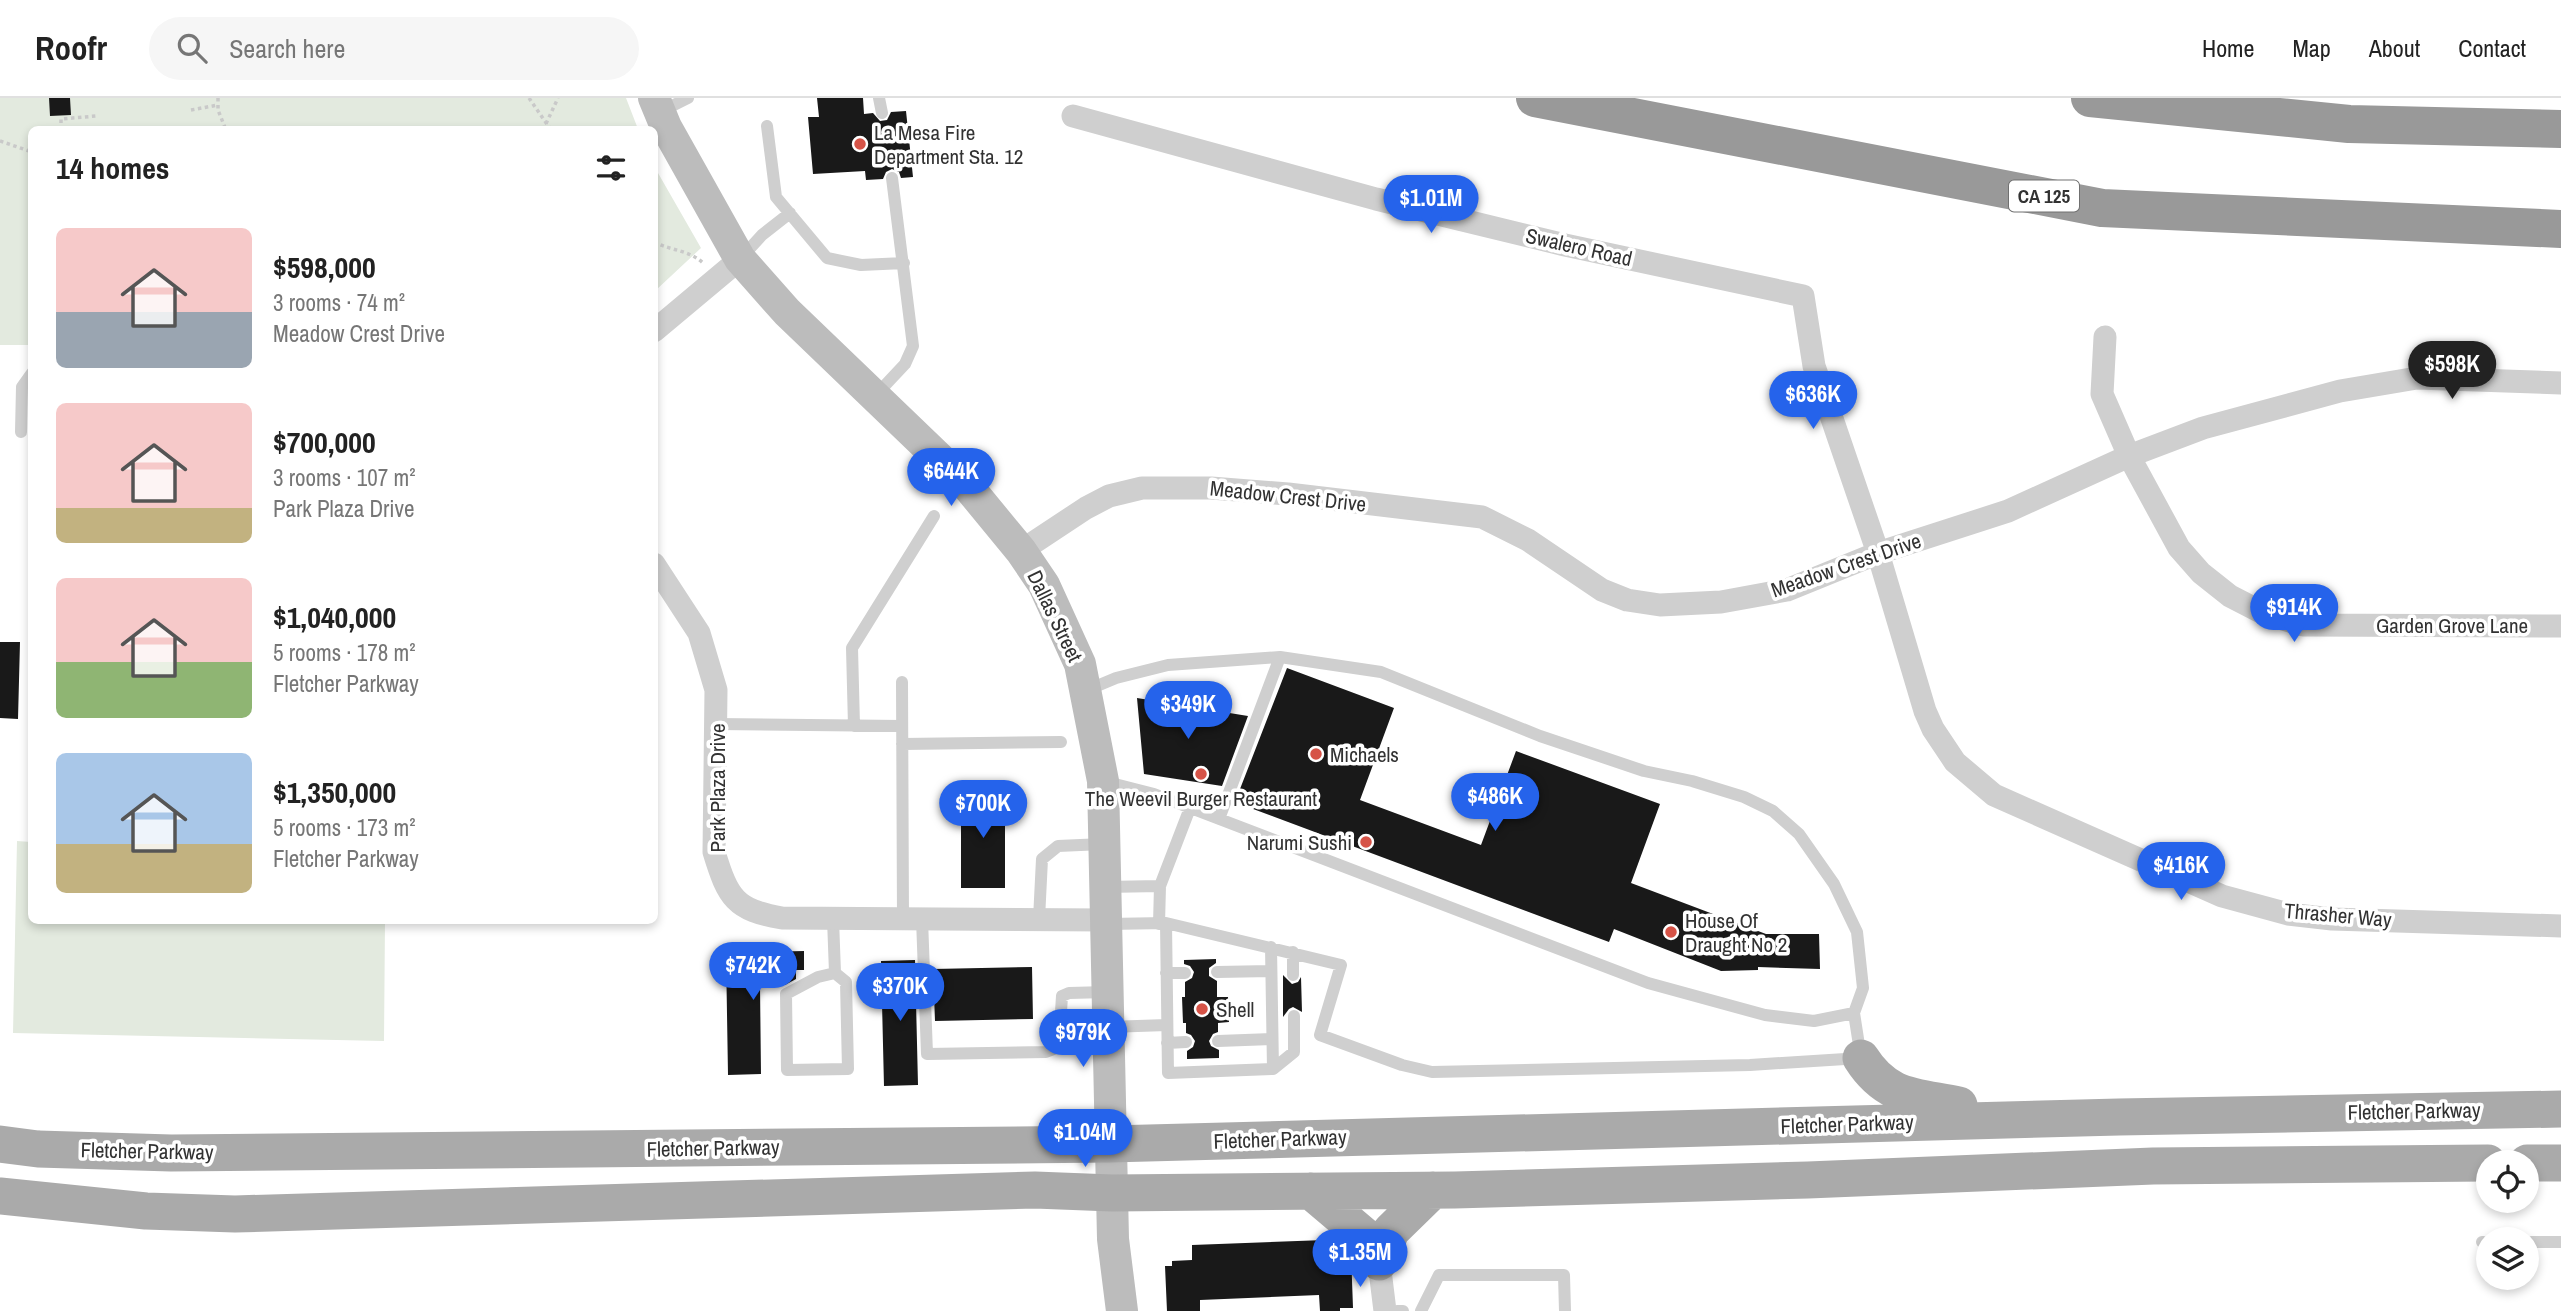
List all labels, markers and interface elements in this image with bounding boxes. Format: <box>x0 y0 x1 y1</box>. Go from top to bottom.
search box <box>149 17 639 80</box>
text: Roofr <box>35 26 107 70</box>
icon: search <box>173 29 211 67</box>
text: Search here <box>229 31 345 66</box>
text: Home <box>2202 32 2254 64</box>
text: Map <box>2292 32 2331 64</box>
text: About <box>2369 32 2420 64</box>
text: Contact <box>2458 32 2526 64</box>
place label: La Mesa Fire Department Sta. 12 <box>874 118 1023 171</box>
marker: La Mesa Fire Department Sta. 12 <box>852 136 868 152</box>
text: 14 homes <box>56 148 170 188</box>
icon: filters <box>592 149 630 187</box>
pin: $1.01M <box>1374 176 1488 235</box>
road number: CA 125 <box>2009 180 2079 212</box>
text: $1.01M <box>1400 182 1462 213</box>
street label: Swalero Road <box>1523 221 1635 273</box>
text: $598,000 <box>273 247 376 287</box>
icon: home <box>112 256 196 340</box>
text: 3 rooms · 74 m² <box>273 287 405 318</box>
text: Meadow Crest Drive <box>273 318 445 349</box>
pin: $598K <box>2403 342 2501 401</box>
text: $598K <box>2424 348 2480 379</box>
pin: $636K <box>1764 372 1862 431</box>
text: $636K <box>1785 378 1841 409</box>
text: $700,000 <box>273 422 376 462</box>
icon: home <box>112 431 196 515</box>
pin: $644K <box>902 448 1000 508</box>
text: $644K <box>923 455 979 486</box>
text: 3 rooms · 107 m² <box>273 462 416 493</box>
street label: Meadow Crest Drive <box>1208 473 1368 519</box>
text: Park Plaza Drive <box>273 493 415 524</box>
street label: Meadow Crest Drive <box>1767 526 1925 604</box>
street label: Dallas Street <box>1020 565 1090 667</box>
pin: $914K <box>2245 584 2343 644</box>
text: $914K <box>2266 591 2322 622</box>
text: $1,040,000 <box>273 597 396 637</box>
icon: home <box>112 606 196 690</box>
street label: Garden Grove Lane <box>2376 611 2528 640</box>
text: 5 rooms · 178 m² <box>273 637 416 668</box>
text: Fletcher Parkway <box>273 668 419 699</box>
pin: $349K <box>1139 682 1237 741</box>
text: $349K <box>1160 688 1216 719</box>
street label: Park Plaza Drive <box>703 723 732 853</box>
place label: Michaels <box>1330 740 1399 769</box>
marker: Michaels <box>1308 746 1324 762</box>
marker: The Weevil Burger Restaurant <box>1193 766 1209 782</box>
text: $1,350,000 <box>273 772 396 812</box>
pin: $486K <box>1446 774 1544 833</box>
pin: $700K <box>934 780 1032 840</box>
text: $486K <box>1467 780 1523 811</box>
icon: home <box>112 781 196 865</box>
place label: The Weevil Burger Restaurant <box>1085 784 1317 813</box>
text: $700K <box>955 787 1011 818</box>
text: 5 rooms · 173 m² <box>273 812 416 843</box>
place label: Narumi Sushi <box>1247 828 1352 857</box>
marker: Narumi Sushi <box>1358 834 1374 850</box>
pin: $416K <box>2132 842 2230 902</box>
text: Fletcher Parkway <box>273 843 419 874</box>
text: $416K <box>2153 849 2209 880</box>
street label: Thrasher Way <box>2283 896 2393 934</box>
place label: House Of Draught No 2 <box>1685 906 1787 959</box>
marker: House Of Draught No 2 <box>1663 924 1679 940</box>
pin: $742K <box>704 942 802 1002</box>
text: $742K <box>725 949 781 980</box>
pin: $370K <box>851 964 949 1023</box>
text: $370K <box>872 970 928 1001</box>
place label: Shell <box>1216 995 1254 1024</box>
marker: Shell <box>1194 1001 1210 1017</box>
pin: $979K <box>1034 1010 1132 1069</box>
text: $979K <box>1055 1016 1111 1047</box>
street label: Fletcher Parkway <box>2347 1095 2481 1127</box>
street label: Fletcher Parkway <box>1780 1107 1914 1141</box>
pin: $1.04M <box>1028 1110 1142 1169</box>
text: $1.04M <box>1054 1116 1116 1147</box>
street label: Fletcher Parkway <box>1213 1122 1347 1156</box>
street label: Fletcher Parkway <box>646 1132 780 1164</box>
street label: Fletcher Parkway <box>80 1135 214 1167</box>
map controls <box>2476 1150 2539 1290</box>
button: locate <box>2476 1150 2539 1213</box>
button: layers <box>2476 1227 2539 1290</box>
pin: $1.35M <box>1303 1230 1417 1289</box>
text: $1.35M <box>1329 1236 1391 1267</box>

